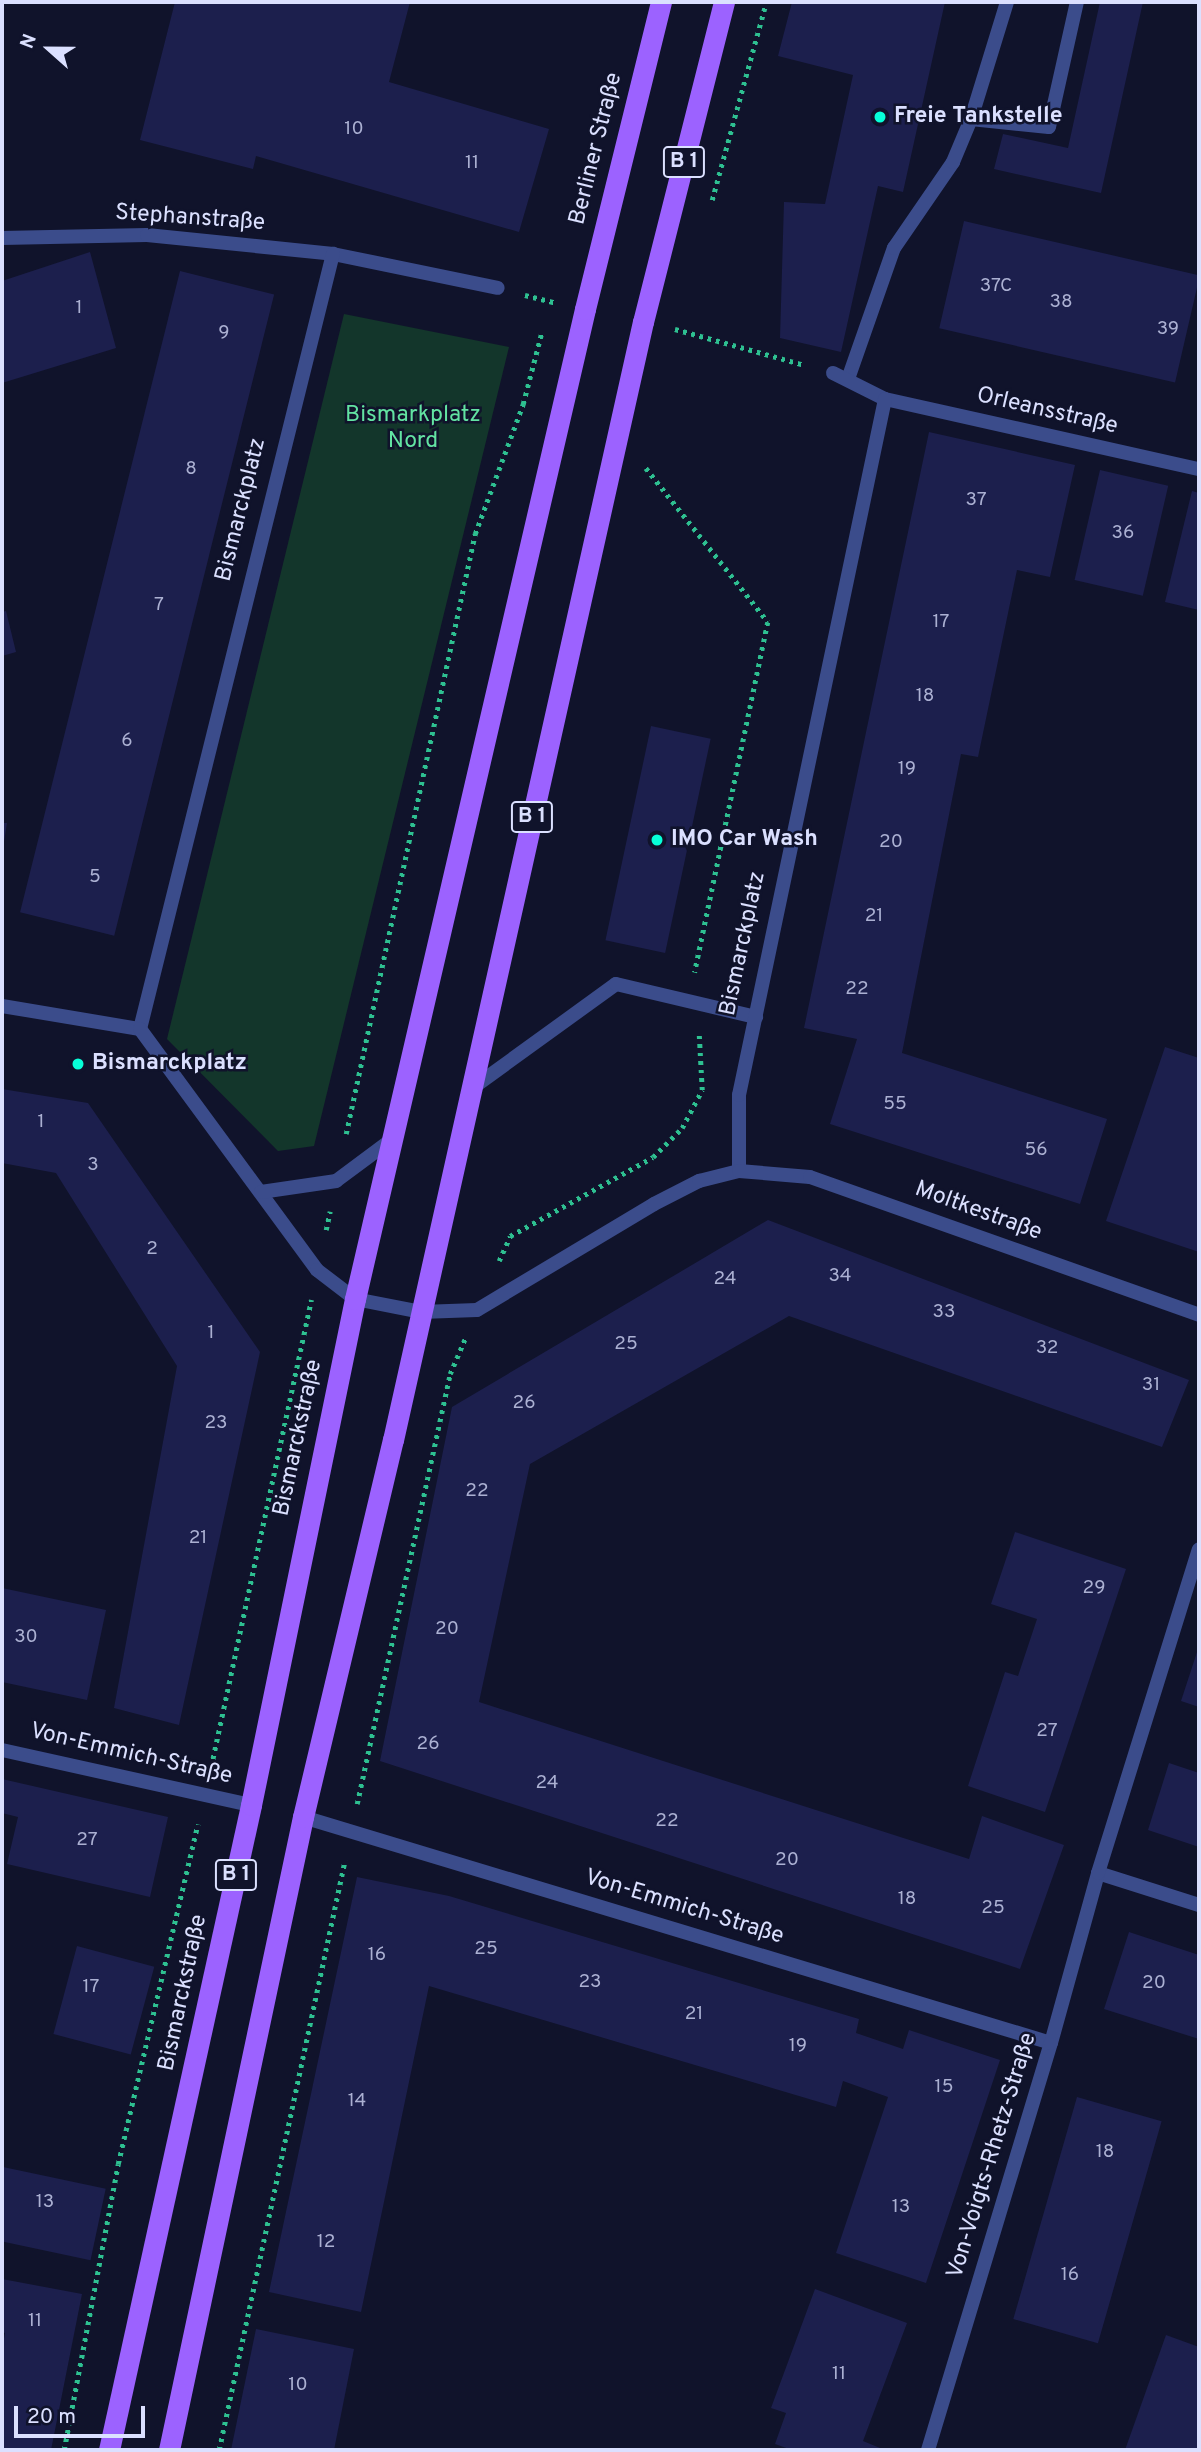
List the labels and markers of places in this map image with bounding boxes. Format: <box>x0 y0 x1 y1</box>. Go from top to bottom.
place label: Freie Tankstelle <box>894 103 1062 131</box>
marker: Freie Tankstelle <box>872 109 888 125</box>
place label: IMO Car Wash <box>671 826 818 854</box>
marker: IMO Car Wash <box>649 832 665 848</box>
place label: Bismarckplatz <box>92 1050 247 1078</box>
marker: Bismarckplatz <box>70 1056 86 1072</box>

